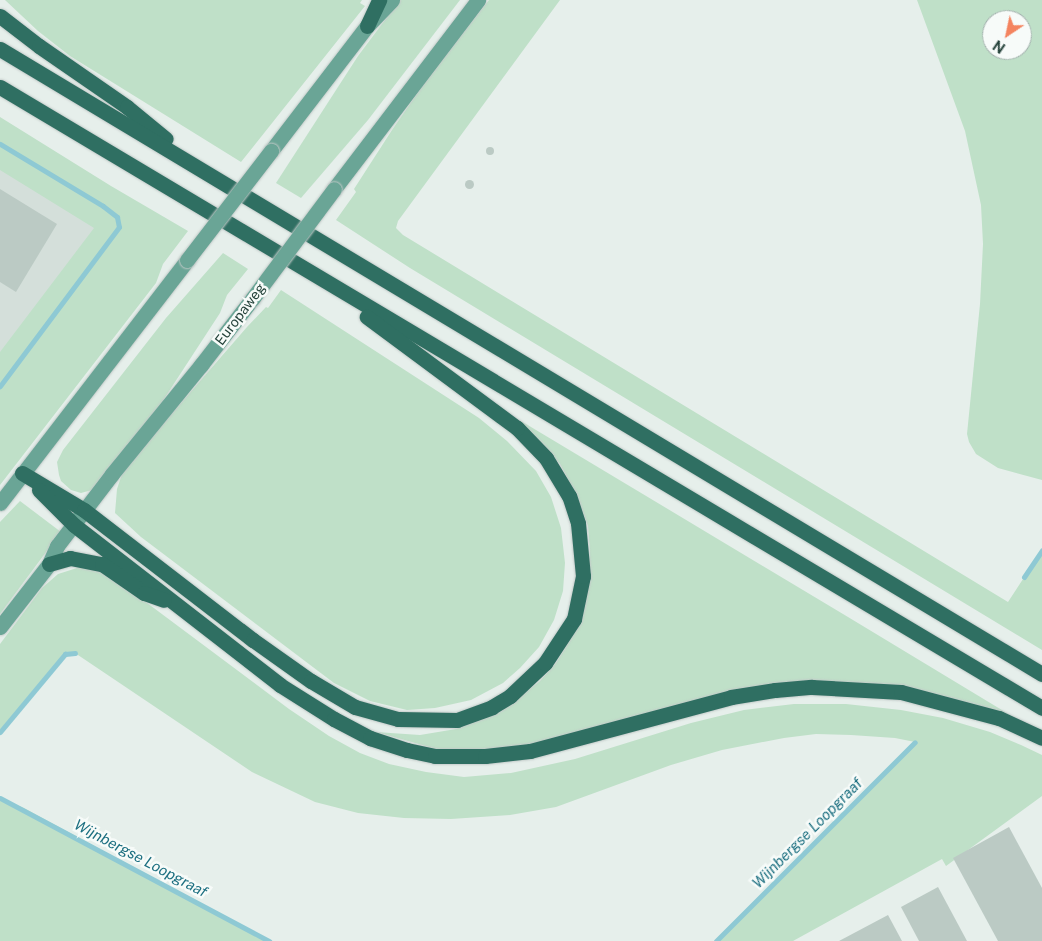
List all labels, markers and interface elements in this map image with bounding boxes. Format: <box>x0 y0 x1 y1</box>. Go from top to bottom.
north arrow <box>982 10 1032 60</box>
text: N <box>990 37 1008 56</box>
street label: Europaweg <box>211 280 269 348</box>
water label: Wijnbergse Loopgraaf <box>748 774 866 892</box>
water label: Wijnbergse Loopgraaf <box>71 815 211 901</box>

